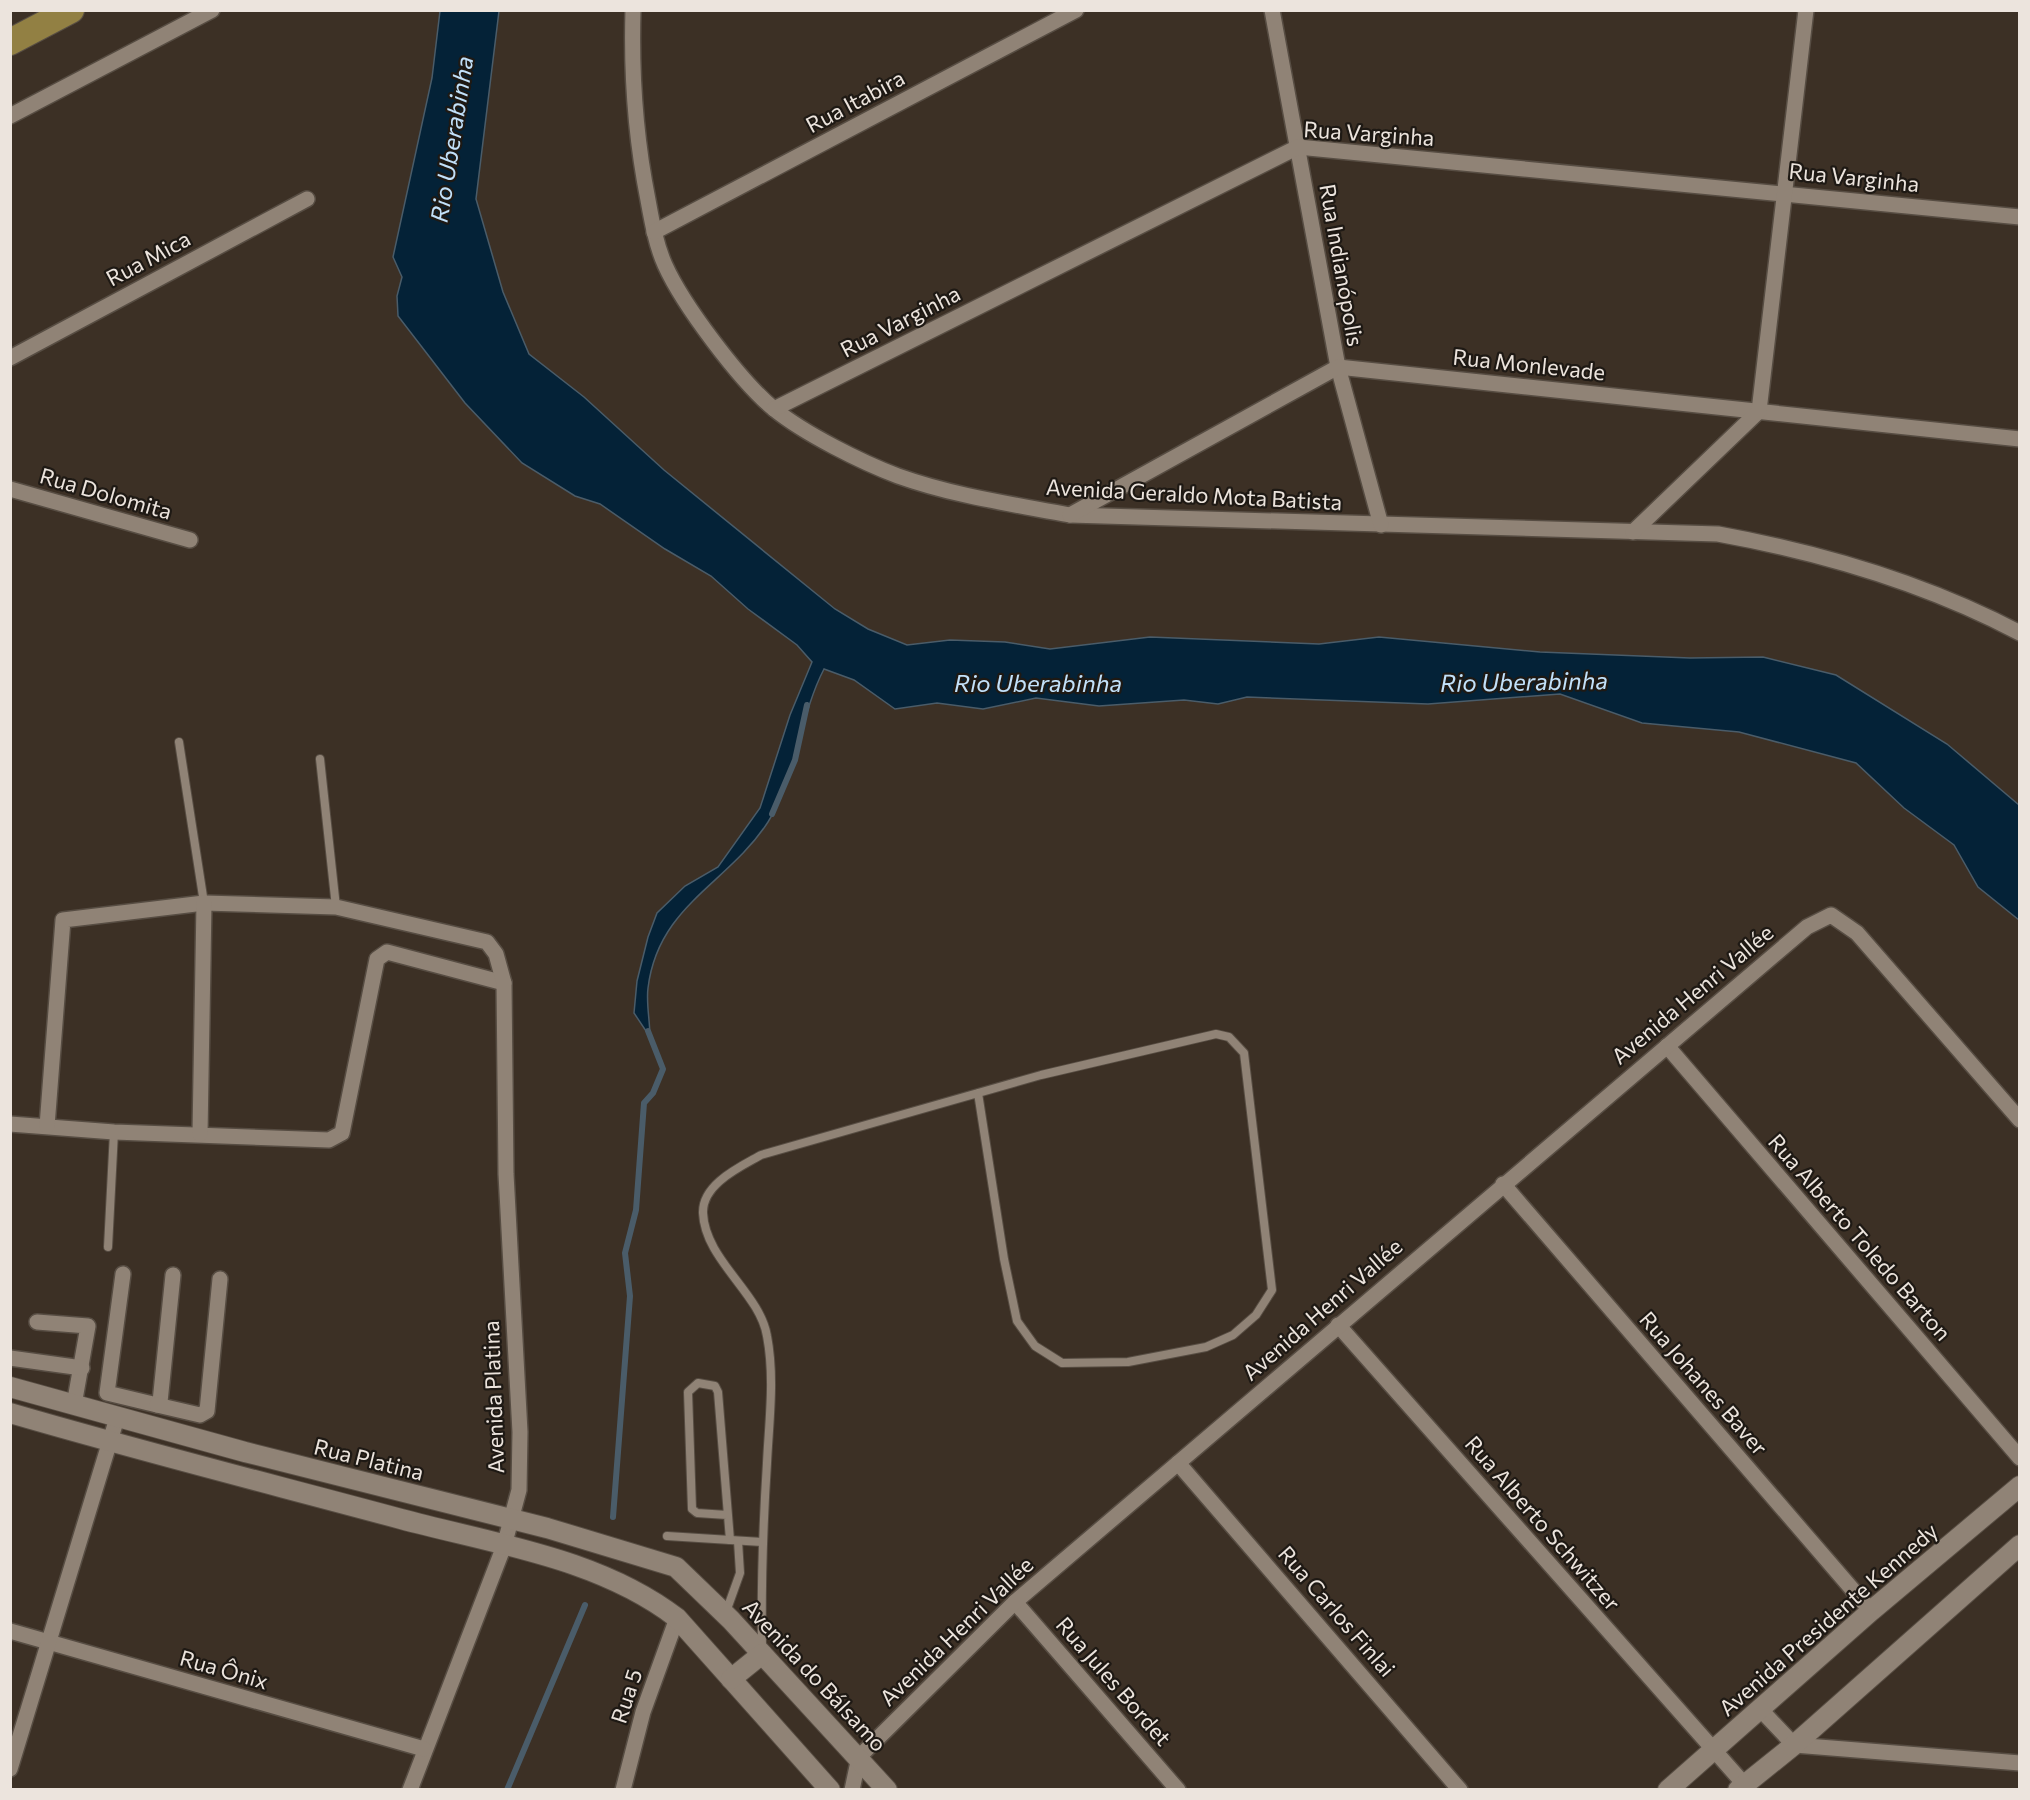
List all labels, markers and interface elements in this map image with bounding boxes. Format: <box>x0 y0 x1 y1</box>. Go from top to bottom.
water label: Rio Uberabinha <box>424 54 478 224</box>
street label: Rua Itabira <box>801 64 909 138</box>
street label: Rua Varginha <box>1303 115 1435 151</box>
street label: Rua Varginha <box>1787 157 1921 197</box>
street label: Rua Indianópolis <box>1314 182 1370 348</box>
street label: Rua Mica <box>101 225 195 291</box>
street label: Rua Varginha <box>835 279 965 363</box>
street label: Rua Monlevade <box>1451 343 1607 385</box>
street label: Rua Dolomita <box>37 461 175 525</box>
street label: Avenida Geraldo Mota Batista <box>1045 473 1343 515</box>
water label: Rio Uberabinha <box>1440 665 1608 697</box>
water label: Rio Uberabinha <box>954 668 1122 697</box>
street label: Avenida Henri Vallée <box>1606 919 1778 1069</box>
street label: Rua Alberto Toledo Barton <box>1763 1128 1957 1346</box>
street label: Avenida Henri Vallée <box>1237 1232 1407 1386</box>
street label: Rua Johanes Baver <box>1634 1306 1774 1460</box>
street label: Avenida Platina <box>477 1320 509 1474</box>
street label: Rua Alberto Schwitzer <box>1460 1430 1626 1616</box>
street label: Rua Platina <box>311 1432 427 1486</box>
street label: Avenida Presidente Kennedy <box>1713 1517 1943 1721</box>
street label: Rua Carlos Finlai <box>1273 1540 1401 1682</box>
street label: Avenida Henri Vallée <box>874 1551 1038 1711</box>
street label: Avenida do Bálsamo <box>737 1593 893 1757</box>
street label: Rua Jules Bordet <box>1051 1611 1177 1751</box>
street label: Rua Ônix <box>177 1644 272 1695</box>
street label: Rua 5 <box>605 1666 647 1726</box>

